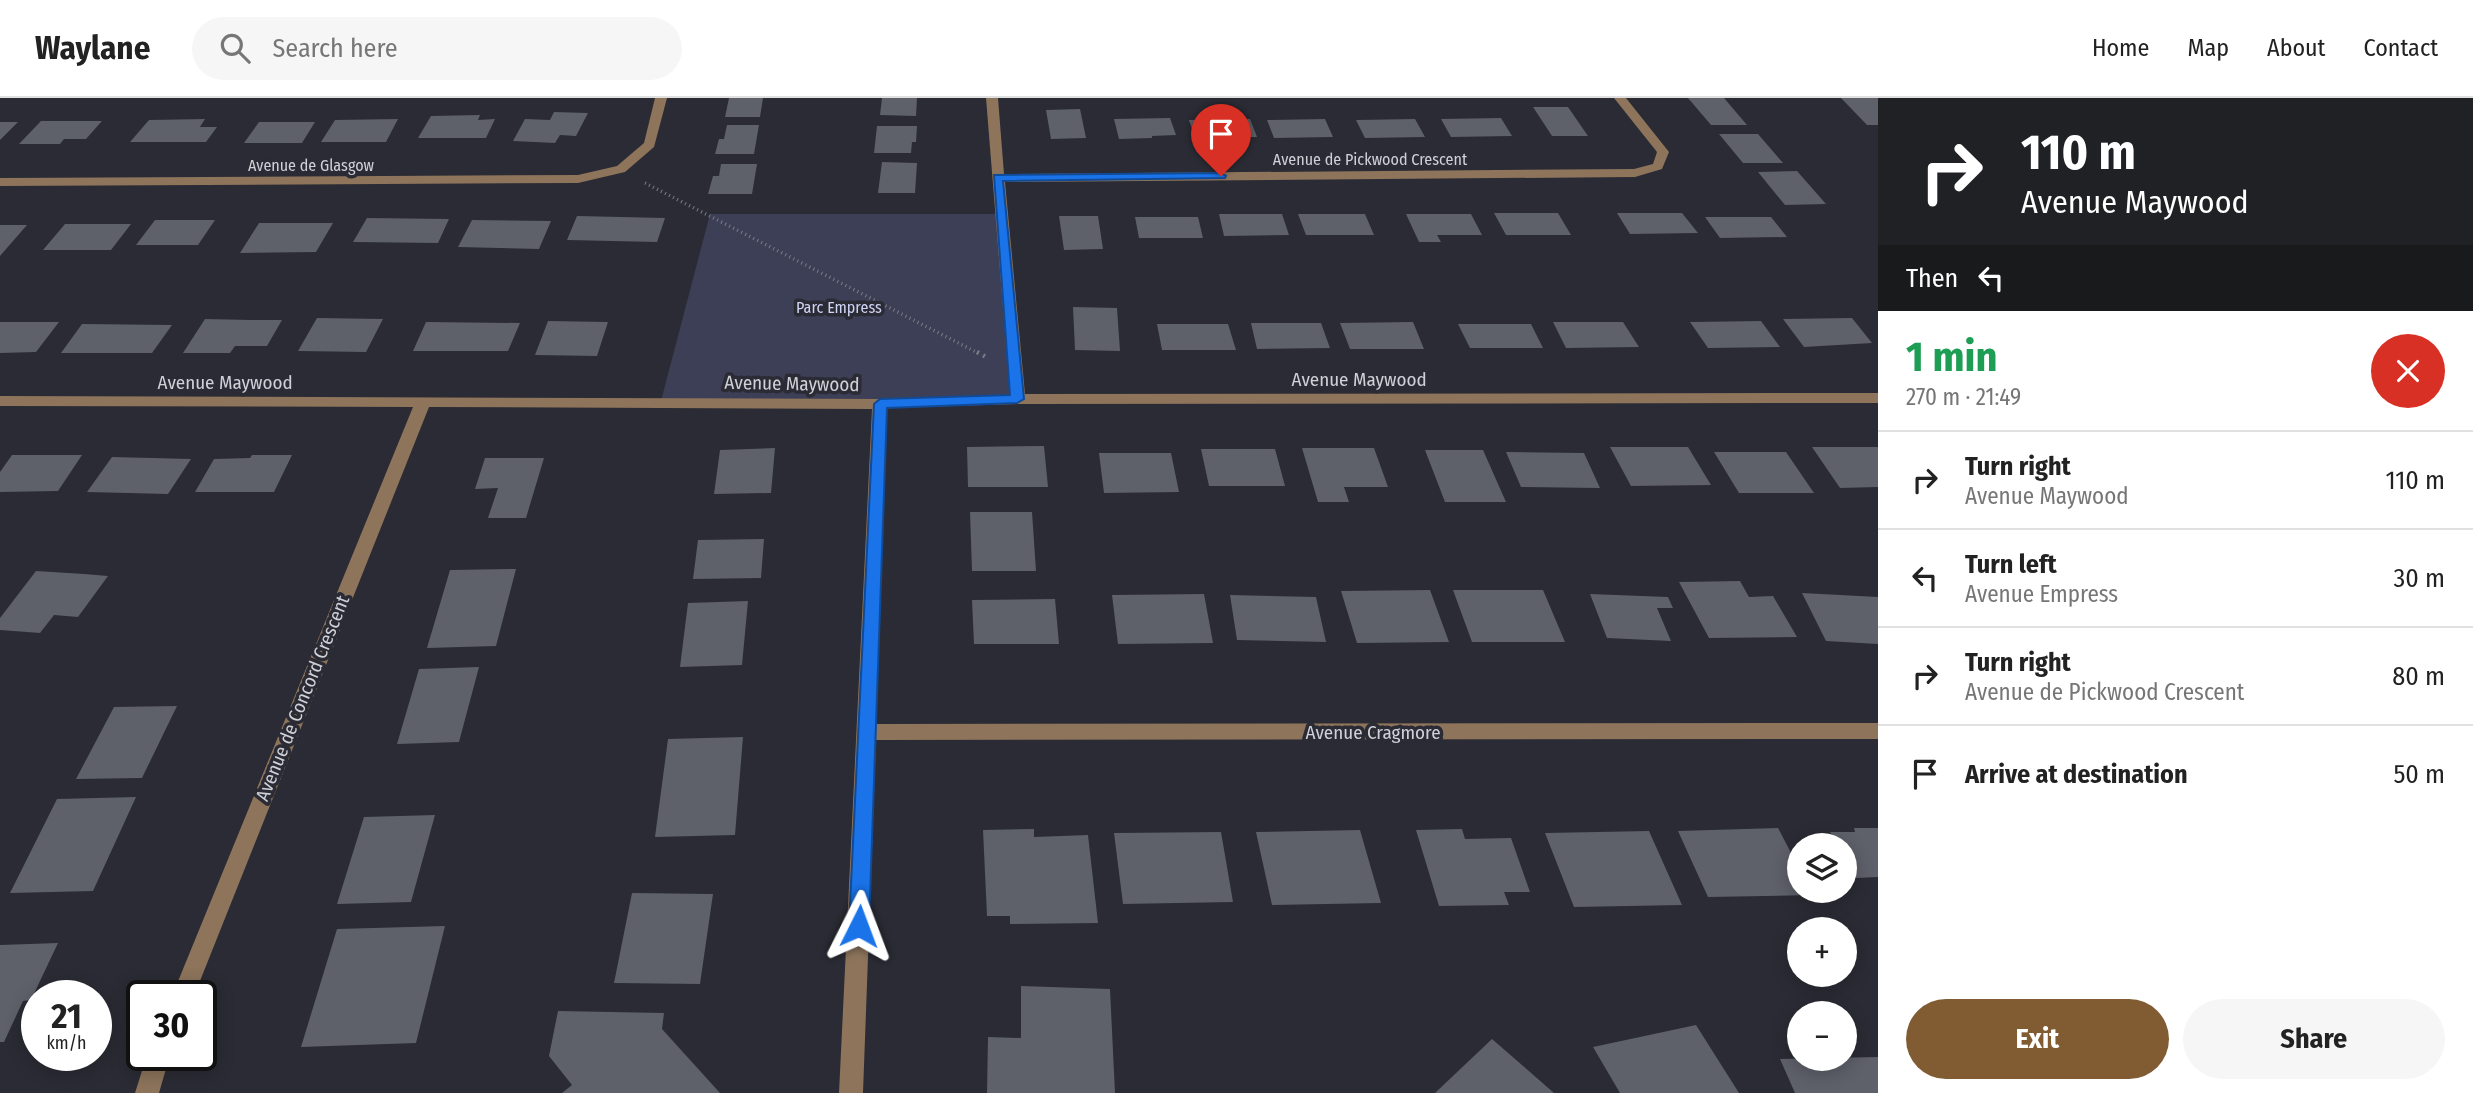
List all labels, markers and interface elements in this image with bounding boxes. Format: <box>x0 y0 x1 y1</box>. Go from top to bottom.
search box <box>192 17 682 80</box>
text: Waylane <box>35 28 150 68</box>
icon: search <box>216 29 254 67</box>
text: Search here <box>272 33 398 64</box>
text: Home <box>2092 34 2149 62</box>
text: Map <box>2187 34 2229 62</box>
text: About <box>2267 34 2325 62</box>
text: Contact <box>2363 34 2438 62</box>
pin <box>1191 104 1251 176</box>
icon: arrive <box>1202 115 1240 153</box>
text: 110 m <box>2021 123 2136 182</box>
icon: right <box>1906 126 1997 217</box>
street label: Avenue de Pickwood Crescent <box>1273 150 1468 169</box>
street label: Avenue de Glasgow <box>248 156 375 175</box>
text: Avenue Maywood <box>2021 183 2249 221</box>
icon: left <box>1972 259 2010 297</box>
text: Then <box>1906 263 1958 294</box>
park label: Parc Empress <box>796 298 882 317</box>
text: 1 min <box>1906 332 1997 382</box>
button: close <box>2371 334 2445 408</box>
street label: Avenue Maywood <box>1291 368 1427 391</box>
street label: Avenue Maywood <box>157 371 293 394</box>
street label: Avenue Maywood <box>724 371 860 396</box>
text: 270 m · 21:49 <box>1906 383 2021 411</box>
text: Turn right <box>1965 451 2071 482</box>
icon: right <box>1906 461 1944 499</box>
text: 110 m <box>2385 465 2445 496</box>
text: Avenue Maywood <box>1965 482 2129 510</box>
text: Turn left <box>1965 549 2057 580</box>
icon: left <box>1906 559 1944 597</box>
text: 30 m <box>2394 563 2445 594</box>
text: Avenue Empress <box>1965 580 2118 608</box>
street label: Avenue de Concord Crescent <box>251 591 355 804</box>
text: Turn right <box>1965 647 2071 678</box>
icon: right <box>1906 657 1944 695</box>
text: 80 m <box>2392 661 2445 692</box>
text: Avenue de Pickwood Crescent <box>1965 678 2244 706</box>
street label: Avenue Cragmore <box>1305 721 1441 744</box>
icon: arrive <box>1906 755 1944 793</box>
text: Arrive at destination <box>1965 759 2188 790</box>
text: 50 m <box>2393 759 2445 790</box>
map controls <box>1787 833 1857 1071</box>
button: layers <box>1787 833 1857 903</box>
position arrow <box>822 889 896 963</box>
button: + <box>1787 917 1857 987</box>
speed limit sign: 30 <box>126 980 217 1071</box>
text: 21 <box>51 995 82 1037</box>
button: Exit <box>1906 999 2169 1079</box>
button: Share <box>2183 999 2445 1079</box>
button: − <box>1787 1001 1857 1071</box>
text: km/h <box>46 1032 87 1054</box>

